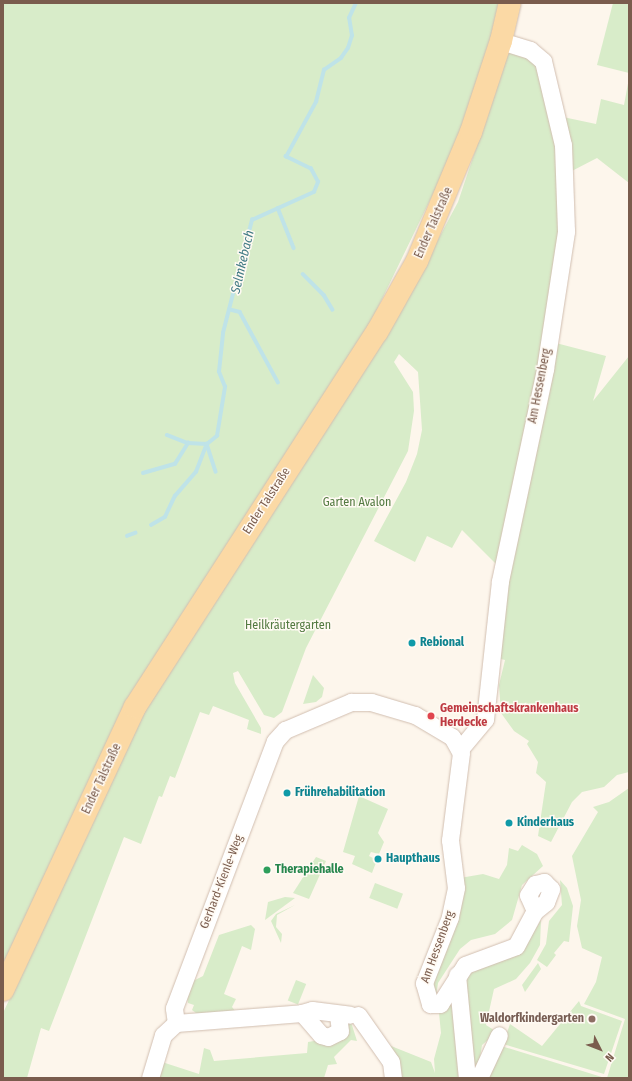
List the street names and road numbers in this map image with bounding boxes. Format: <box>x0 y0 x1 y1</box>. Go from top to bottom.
street label: Ender Talstraße <box>412 185 456 261</box>
street label: Am Hessenberg <box>526 347 554 425</box>
street label: Ender Talstraße <box>240 465 294 537</box>
street label: Ender Talstraße <box>79 741 125 817</box>
street label: Gerhard-Kienle-Weg <box>197 833 247 931</box>
street label: Am Hessenberg <box>418 909 458 985</box>

